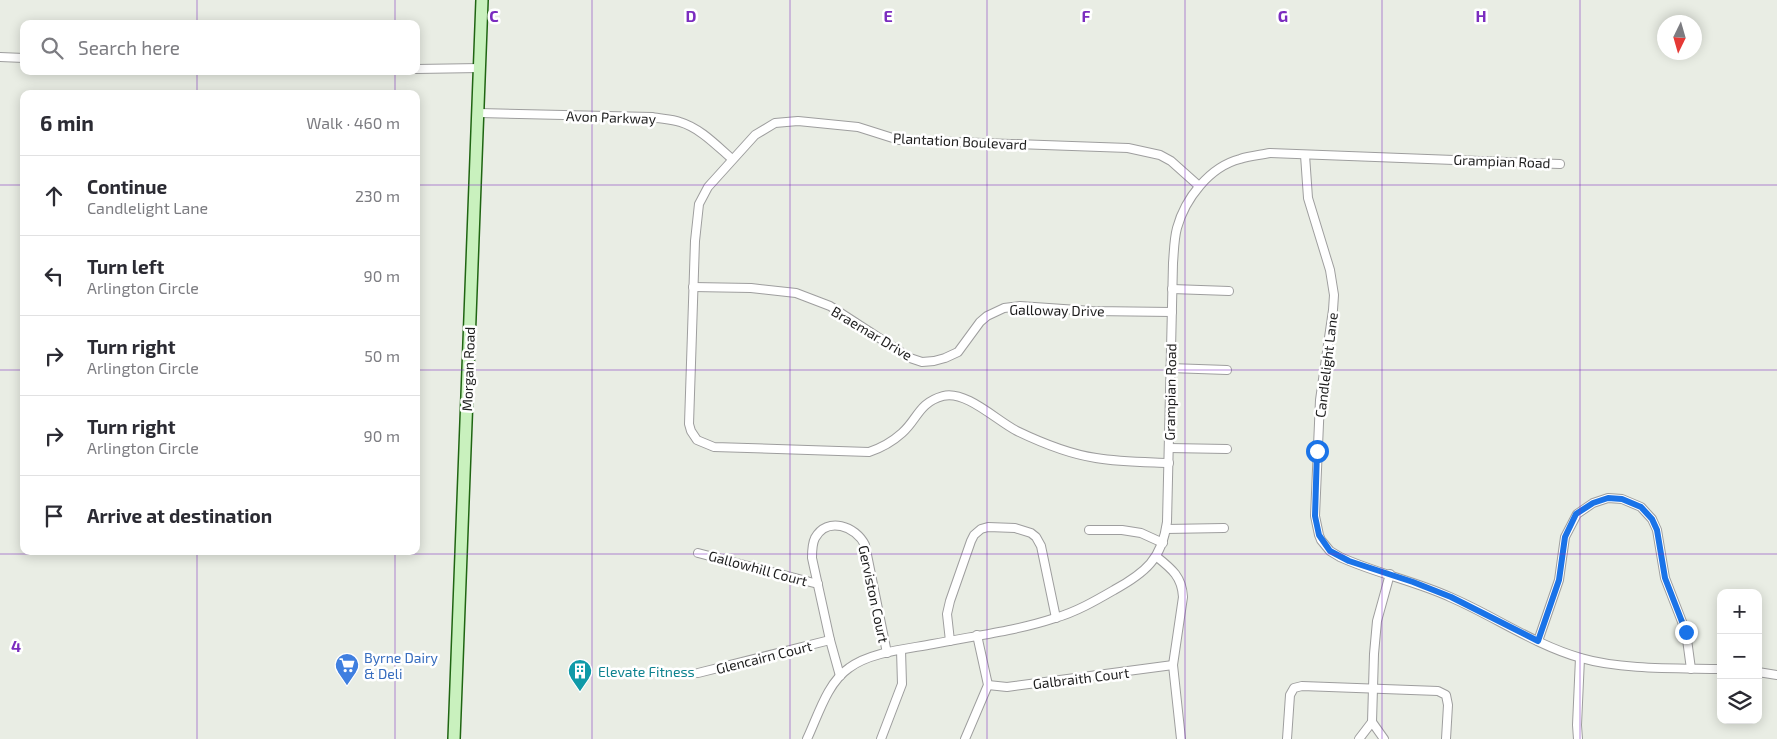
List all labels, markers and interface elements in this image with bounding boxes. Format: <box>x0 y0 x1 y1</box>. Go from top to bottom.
text: C <box>489 6 499 25</box>
text: D <box>686 6 697 25</box>
text: E <box>883 6 893 25</box>
text: F <box>1082 6 1091 25</box>
text: G <box>1278 6 1288 25</box>
text: H <box>1475 6 1487 25</box>
north arrow <box>1657 15 1702 60</box>
search box <box>20 20 420 75</box>
icon: search <box>38 34 66 62</box>
text: Search here <box>78 36 180 59</box>
street label: Avon Parkway <box>566 107 657 127</box>
text: 6 min <box>40 110 94 135</box>
text: Walk · 460 m <box>306 113 400 132</box>
street label: Plantation Boulevard <box>893 129 1027 153</box>
street label: Grampian Road <box>1453 151 1551 171</box>
text: Continue <box>87 175 167 198</box>
icon: ahead <box>40 182 68 210</box>
text: 230 m <box>355 186 400 205</box>
text: Candlelight Lane <box>87 198 208 217</box>
text: Turn left <box>87 255 164 278</box>
icon: left <box>40 262 68 290</box>
text: 90 m <box>364 266 400 285</box>
text: Arlington Circle <box>87 278 199 297</box>
street label: Galloway Drive <box>1009 301 1105 319</box>
street label: Braemar Drive <box>829 302 915 364</box>
street label: Candlelight Lane <box>1311 311 1341 419</box>
street label: Morgan Road <box>458 326 478 412</box>
text: Turn right <box>87 335 175 358</box>
icon: right <box>40 342 68 370</box>
street label: Grampian Road <box>1161 343 1179 441</box>
text: 50 m <box>364 346 400 365</box>
text: Arlington Circle <box>87 358 199 377</box>
text: Turn right <box>87 415 175 438</box>
icon: right <box>40 422 68 450</box>
text: 90 m <box>364 426 400 445</box>
text: Arlington Circle <box>87 438 199 457</box>
route start <box>1306 440 1329 463</box>
icon: arrive <box>40 502 68 530</box>
text: Arrive at destination <box>87 504 272 527</box>
street label: Gerviston Court <box>855 544 893 644</box>
street label: Gallowhill Court <box>707 547 809 589</box>
map controls <box>1717 589 1762 724</box>
button: + <box>1717 589 1762 634</box>
route end <box>1675 621 1698 644</box>
button: − <box>1717 634 1762 679</box>
text: 4 <box>11 636 21 655</box>
street label: Glencairn Court <box>714 637 814 677</box>
place label: Byrne Dairy & Deli <box>364 649 439 682</box>
supermarket icon: Byrne Dairy & Deli <box>334 652 360 686</box>
building icon: Elevate Fitness <box>567 658 593 692</box>
place label: Elevate Fitness <box>598 663 695 680</box>
street label: Galbraith Court <box>1032 664 1130 692</box>
button: layers <box>1717 679 1762 724</box>

